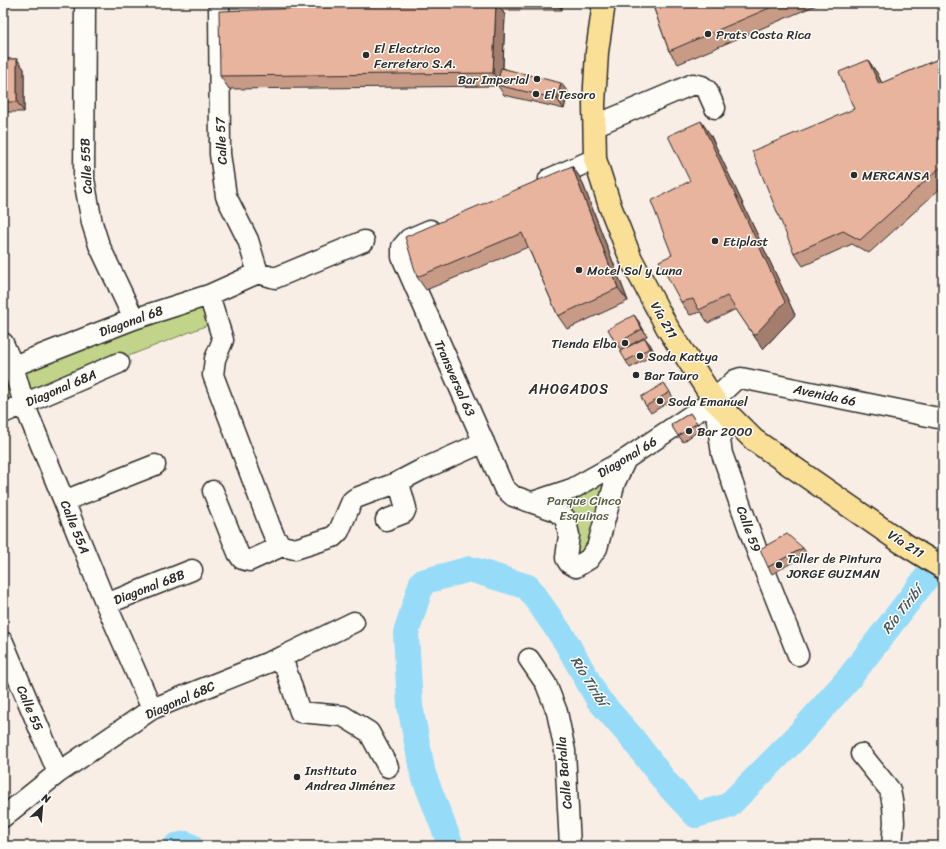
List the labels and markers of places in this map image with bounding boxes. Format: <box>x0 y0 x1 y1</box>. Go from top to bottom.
place label: Prats Costa Rica <box>716 23 811 46</box>
marker: Prats Costa Rica <box>703 29 713 39</box>
place label: El Electrico Ferretero S.A. <box>374 37 456 75</box>
marker: El Electrico Ferretero S.A. <box>361 50 371 60</box>
place label: Bar Imperial <box>458 68 529 91</box>
marker: Bar Imperial <box>532 74 542 84</box>
place label: El Tesoro <box>544 83 596 106</box>
marker: El Tesoro <box>531 89 541 99</box>
place label: MERCANSA <box>862 164 930 187</box>
marker: MERCANSA <box>849 170 859 180</box>
place label: Etiplast <box>723 230 769 253</box>
marker: Etiplast <box>710 236 720 246</box>
place label: Motel Sol y Luna <box>587 259 682 282</box>
marker: Motel Sol y Luna <box>574 265 584 275</box>
place label: Tienda Elba <box>551 332 617 355</box>
marker: Tienda Elba <box>620 338 630 348</box>
place label: Soda Kattya <box>648 345 718 368</box>
marker: Soda Kattya <box>635 351 645 361</box>
place label: Bar Tauro <box>644 364 699 387</box>
marker: Bar Tauro <box>631 370 641 380</box>
place label: Soda Emanuel <box>668 390 748 413</box>
marker: Soda Emanuel <box>655 396 665 406</box>
place label: Bar 2000 <box>697 420 753 443</box>
marker: Bar 2000 <box>684 426 694 436</box>
place label: Taller de Pintura JORGE GUZMAN <box>786 547 882 585</box>
marker: Taller de Pintura JORGE GUZMAN <box>774 560 784 570</box>
place label: Instituto Andrea Jiménez <box>304 759 396 797</box>
marker: Instituto Andrea Jiménez <box>292 772 302 782</box>

